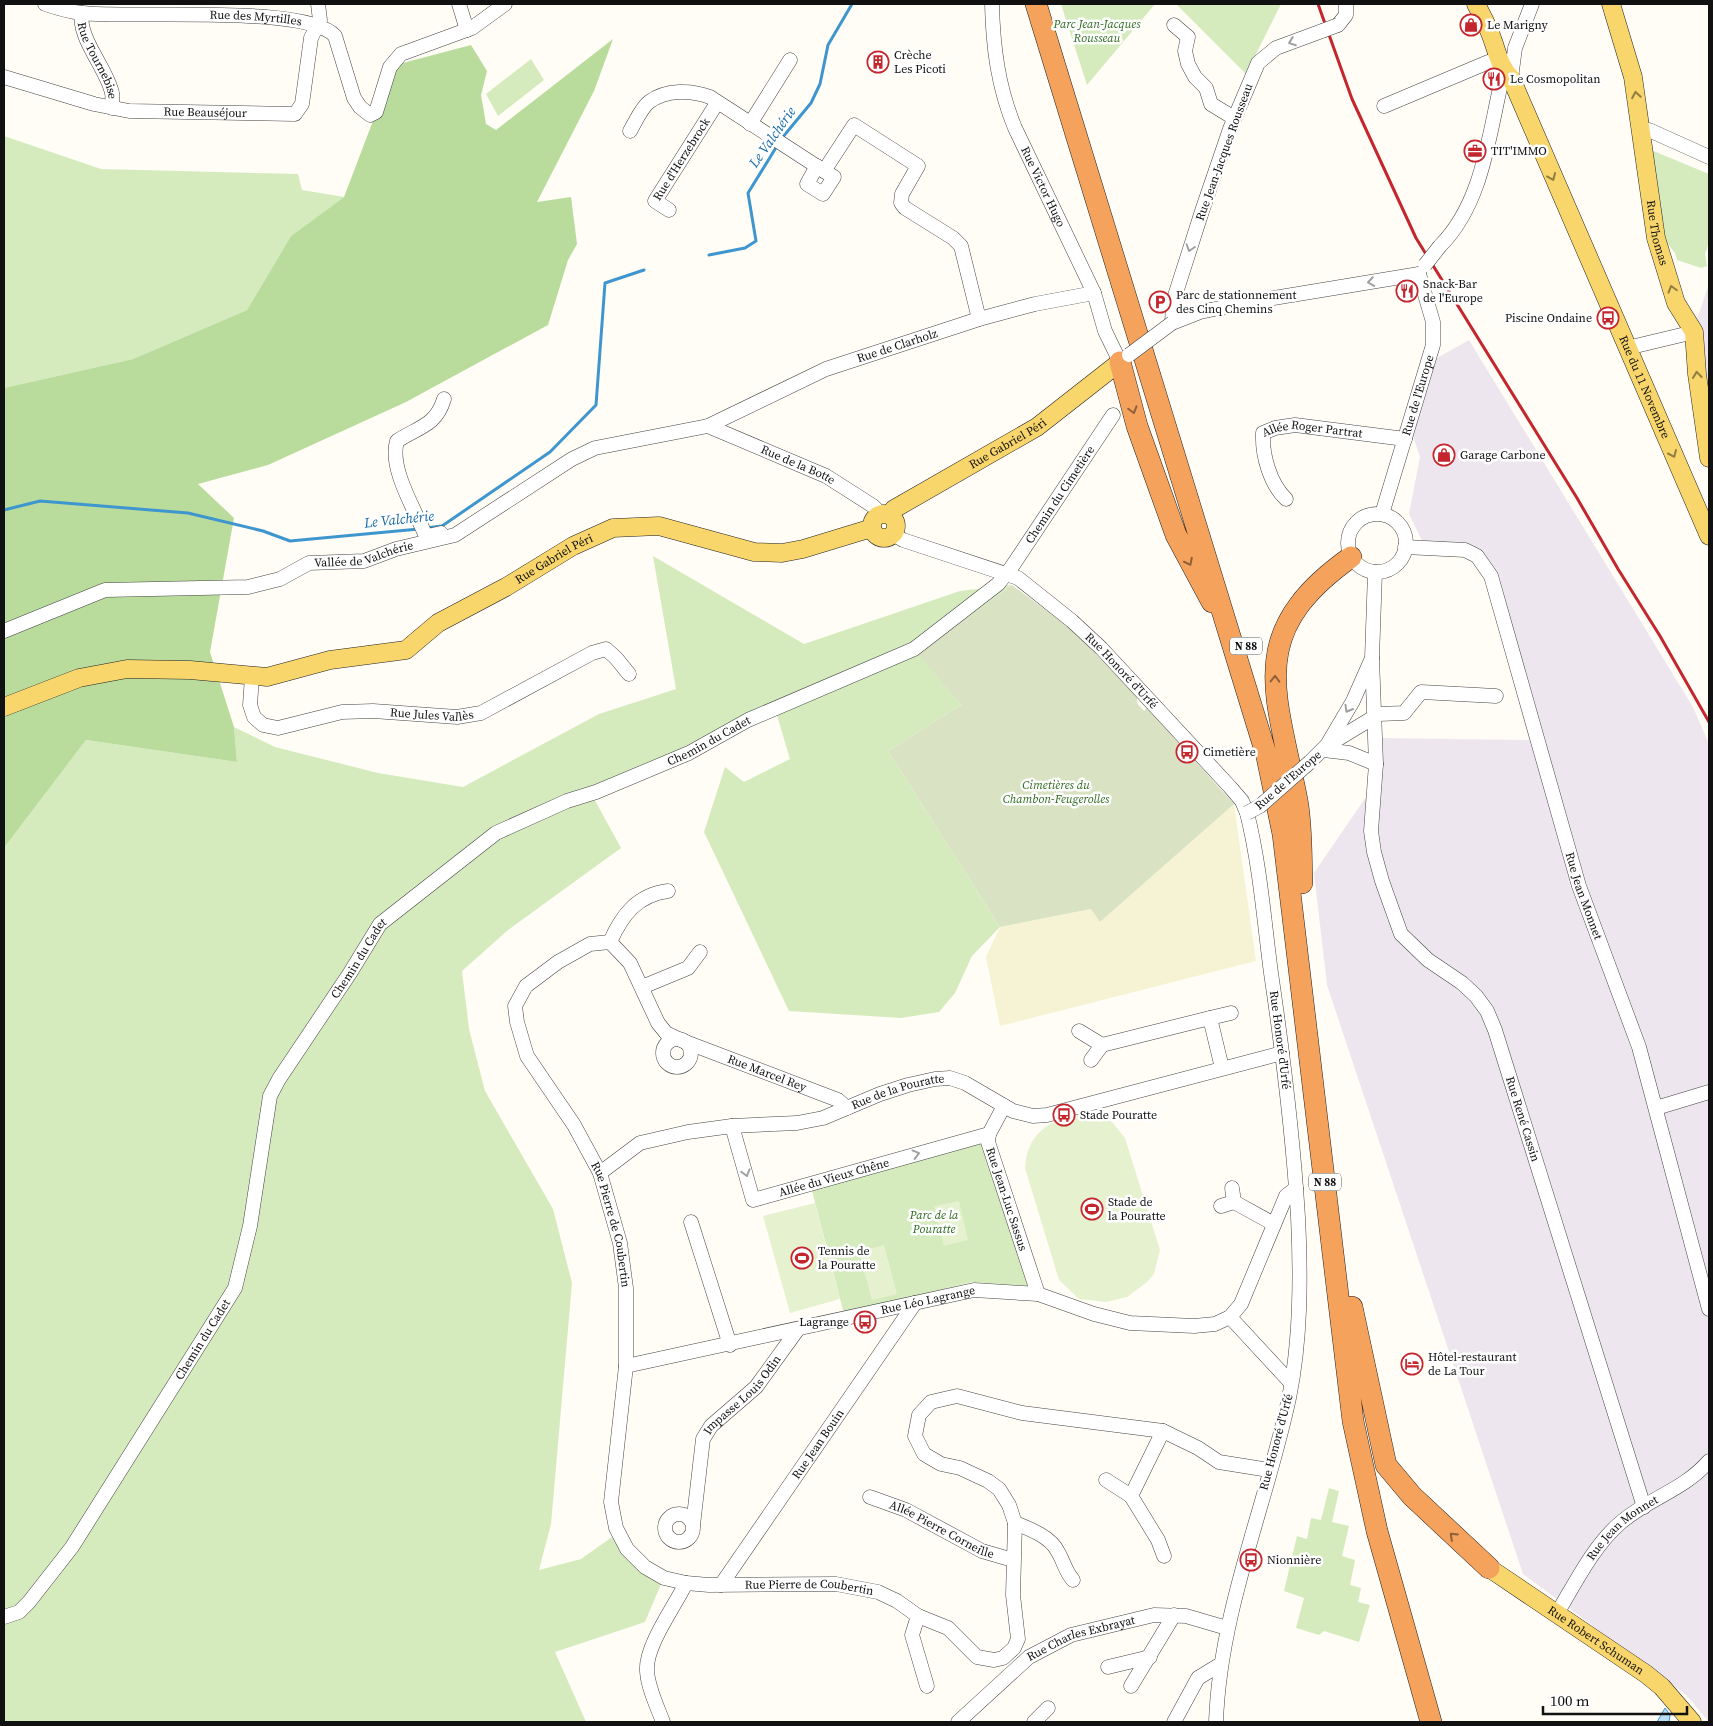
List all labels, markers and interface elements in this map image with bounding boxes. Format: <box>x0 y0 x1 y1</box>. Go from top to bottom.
street label: Rue des Myrtilles <box>209 7 303 30</box>
shop icon: Le Marigny <box>1459 13 1483 37</box>
park label: Parc Jean-Jacques Rousseau <box>1052 16 1141 46</box>
place label: Le Marigny <box>1487 17 1548 33</box>
street label: Rue Tournebise <box>74 21 121 99</box>
one-way arrow <box>1288 36 1297 47</box>
place label: Crèche Les Picoti <box>894 47 946 77</box>
building icon: Crèche Les Picoti <box>866 50 890 74</box>
restaurant icon: Le Cosmopolitan <box>1482 67 1506 91</box>
place label: Le Cosmopolitan <box>1510 71 1601 87</box>
street label: Rue Jean-Jacques Rousseau <box>1192 81 1256 223</box>
one-way arrow <box>1632 91 1642 99</box>
water label: Le Valchérie <box>743 102 800 172</box>
street label: Rue Beauséjour <box>163 104 247 121</box>
street label: Rue d'Herzebrock <box>649 115 714 204</box>
office icon: TIT'IMMO <box>1463 139 1487 163</box>
place label: TIT'IMMO <box>1491 143 1547 159</box>
street label: Rue Victor Hugo <box>1017 144 1069 230</box>
one-way arrow <box>1546 172 1557 181</box>
street label: Rue Thomas <box>1643 199 1672 267</box>
one-way arrow <box>1186 243 1196 252</box>
one-way arrow <box>1367 276 1375 287</box>
place label: Snack-Bar de l'Europe <box>1423 276 1483 306</box>
restaurant icon: Snack-Bar de l'Europe <box>1395 279 1419 303</box>
one-way arrow <box>1667 284 1678 293</box>
place label: Parc de stationnement des Cinq Chemins <box>1176 287 1297 317</box>
parking icon: Parc de stationnement des Cinq Chemins <box>1148 290 1172 314</box>
bus stop icon: Piscine Ondaine <box>1596 306 1620 330</box>
place label: Piscine Ondaine <box>1505 310 1592 326</box>
street label: Rue de Clarholz <box>855 325 940 366</box>
street label: Rue du 11 Novembre <box>1615 333 1674 441</box>
street label: Rue de l'Europe <box>1398 353 1438 438</box>
one-way arrow <box>1692 370 1703 378</box>
one-way arrow <box>1127 405 1137 413</box>
street label: Rue Gabriel Péri <box>966 414 1050 472</box>
street label: Allée Roger Partrat <box>1259 417 1364 442</box>
street label: Rue de la Botte <box>758 441 838 488</box>
street label: Chemin du Cimetière <box>1021 443 1098 547</box>
shop icon: Garage Carbone <box>1432 443 1456 467</box>
place label: Garage Carbone <box>1460 447 1546 463</box>
one-way arrow <box>1667 449 1678 458</box>
water label: Le Valchérie <box>362 505 435 533</box>
street label: Rue Gabriel Péri <box>512 530 596 588</box>
street label: Vallée de Valchérie <box>314 537 415 571</box>
one-way arrow <box>1183 556 1193 565</box>
street label: Rue Honoré d'Urfé <box>1082 629 1161 712</box>
road number: N 88 <box>1230 637 1262 654</box>
one-way arrow <box>1270 675 1280 683</box>
street label: Rue Jules Vallès <box>389 704 475 725</box>
one-way arrow <box>1344 704 1354 713</box>
street label: Chemin du Cadet <box>665 712 753 769</box>
bus stop icon: Cimetière <box>1175 740 1199 764</box>
place label: Cimetière <box>1203 744 1256 760</box>
street label: Rue de l'Europe <box>1251 747 1325 813</box>
park label: Cimetières du Chambon-Feugerolles <box>1003 777 1110 807</box>
street label: Rue Jean Monnet <box>1562 850 1606 942</box>
street label: Chemin du Cadet <box>327 914 390 1002</box>
street label: Rue Honoré d'Urfé <box>1266 990 1294 1090</box>
street label: Rue Marcel Rey <box>725 1051 810 1096</box>
street label: Rue de la Pouratte <box>849 1070 945 1113</box>
street label: Rue René Cassin <box>1502 1074 1544 1164</box>
bus stop icon: Stade Pouratte <box>1052 1103 1076 1127</box>
place label: Stade Pouratte <box>1080 1107 1157 1123</box>
street label: Rue Jean-Luc Sassus <box>982 1145 1031 1253</box>
one-way arrow <box>912 1149 920 1159</box>
street label: Allée du Vieux Chêne <box>777 1154 891 1200</box>
street label: Rue Pierre de Coubertin <box>587 1159 634 1288</box>
one-way arrow <box>740 1168 750 1177</box>
road number: N 88 <box>1309 1174 1341 1190</box>
place label: Stade de la Pouratte <box>1108 1194 1166 1224</box>
sports icon: Stade de la Pouratte <box>1080 1197 1104 1221</box>
park label: Parc de la Pouratte <box>909 1207 959 1237</box>
place label: Tennis de la Pouratte <box>818 1243 876 1273</box>
sports icon: Tennis de la Pouratte <box>790 1246 814 1270</box>
street label: Rue Léo Lagrange <box>879 1282 977 1318</box>
street label: Chemin du Cadet <box>171 1296 234 1383</box>
bus stop icon: Lagrange <box>853 1310 877 1334</box>
place label: Lagrange <box>799 1314 849 1330</box>
place label: Hôtel-restaurant de La Tour <box>1428 1349 1516 1379</box>
street label: Impasse Louis Odin <box>700 1352 785 1438</box>
hotel icon: Hôtel-restaurant de La Tour <box>1400 1352 1424 1376</box>
street label: Rue Honoré d'Urfé <box>1255 1392 1297 1492</box>
street label: Rue Jean Bouin <box>788 1406 848 1482</box>
street label: Rue Jean Monnet <box>1583 1492 1661 1564</box>
street label: Allée Pierre Corneille <box>887 1497 996 1562</box>
one-way arrow <box>1450 1533 1459 1542</box>
bus stop icon: Nionnière <box>1239 1548 1263 1572</box>
place label: Nionnière <box>1267 1552 1321 1568</box>
street label: Rue Pierre de Coubertin <box>745 1576 875 1599</box>
street label: Rue Robert Schuman <box>1545 1602 1647 1678</box>
street label: Rue Charles Exbrayat <box>1024 1612 1137 1665</box>
scale bar <box>1543 1684 1687 1716</box>
text: 100 m <box>1550 1690 1590 1711</box>

